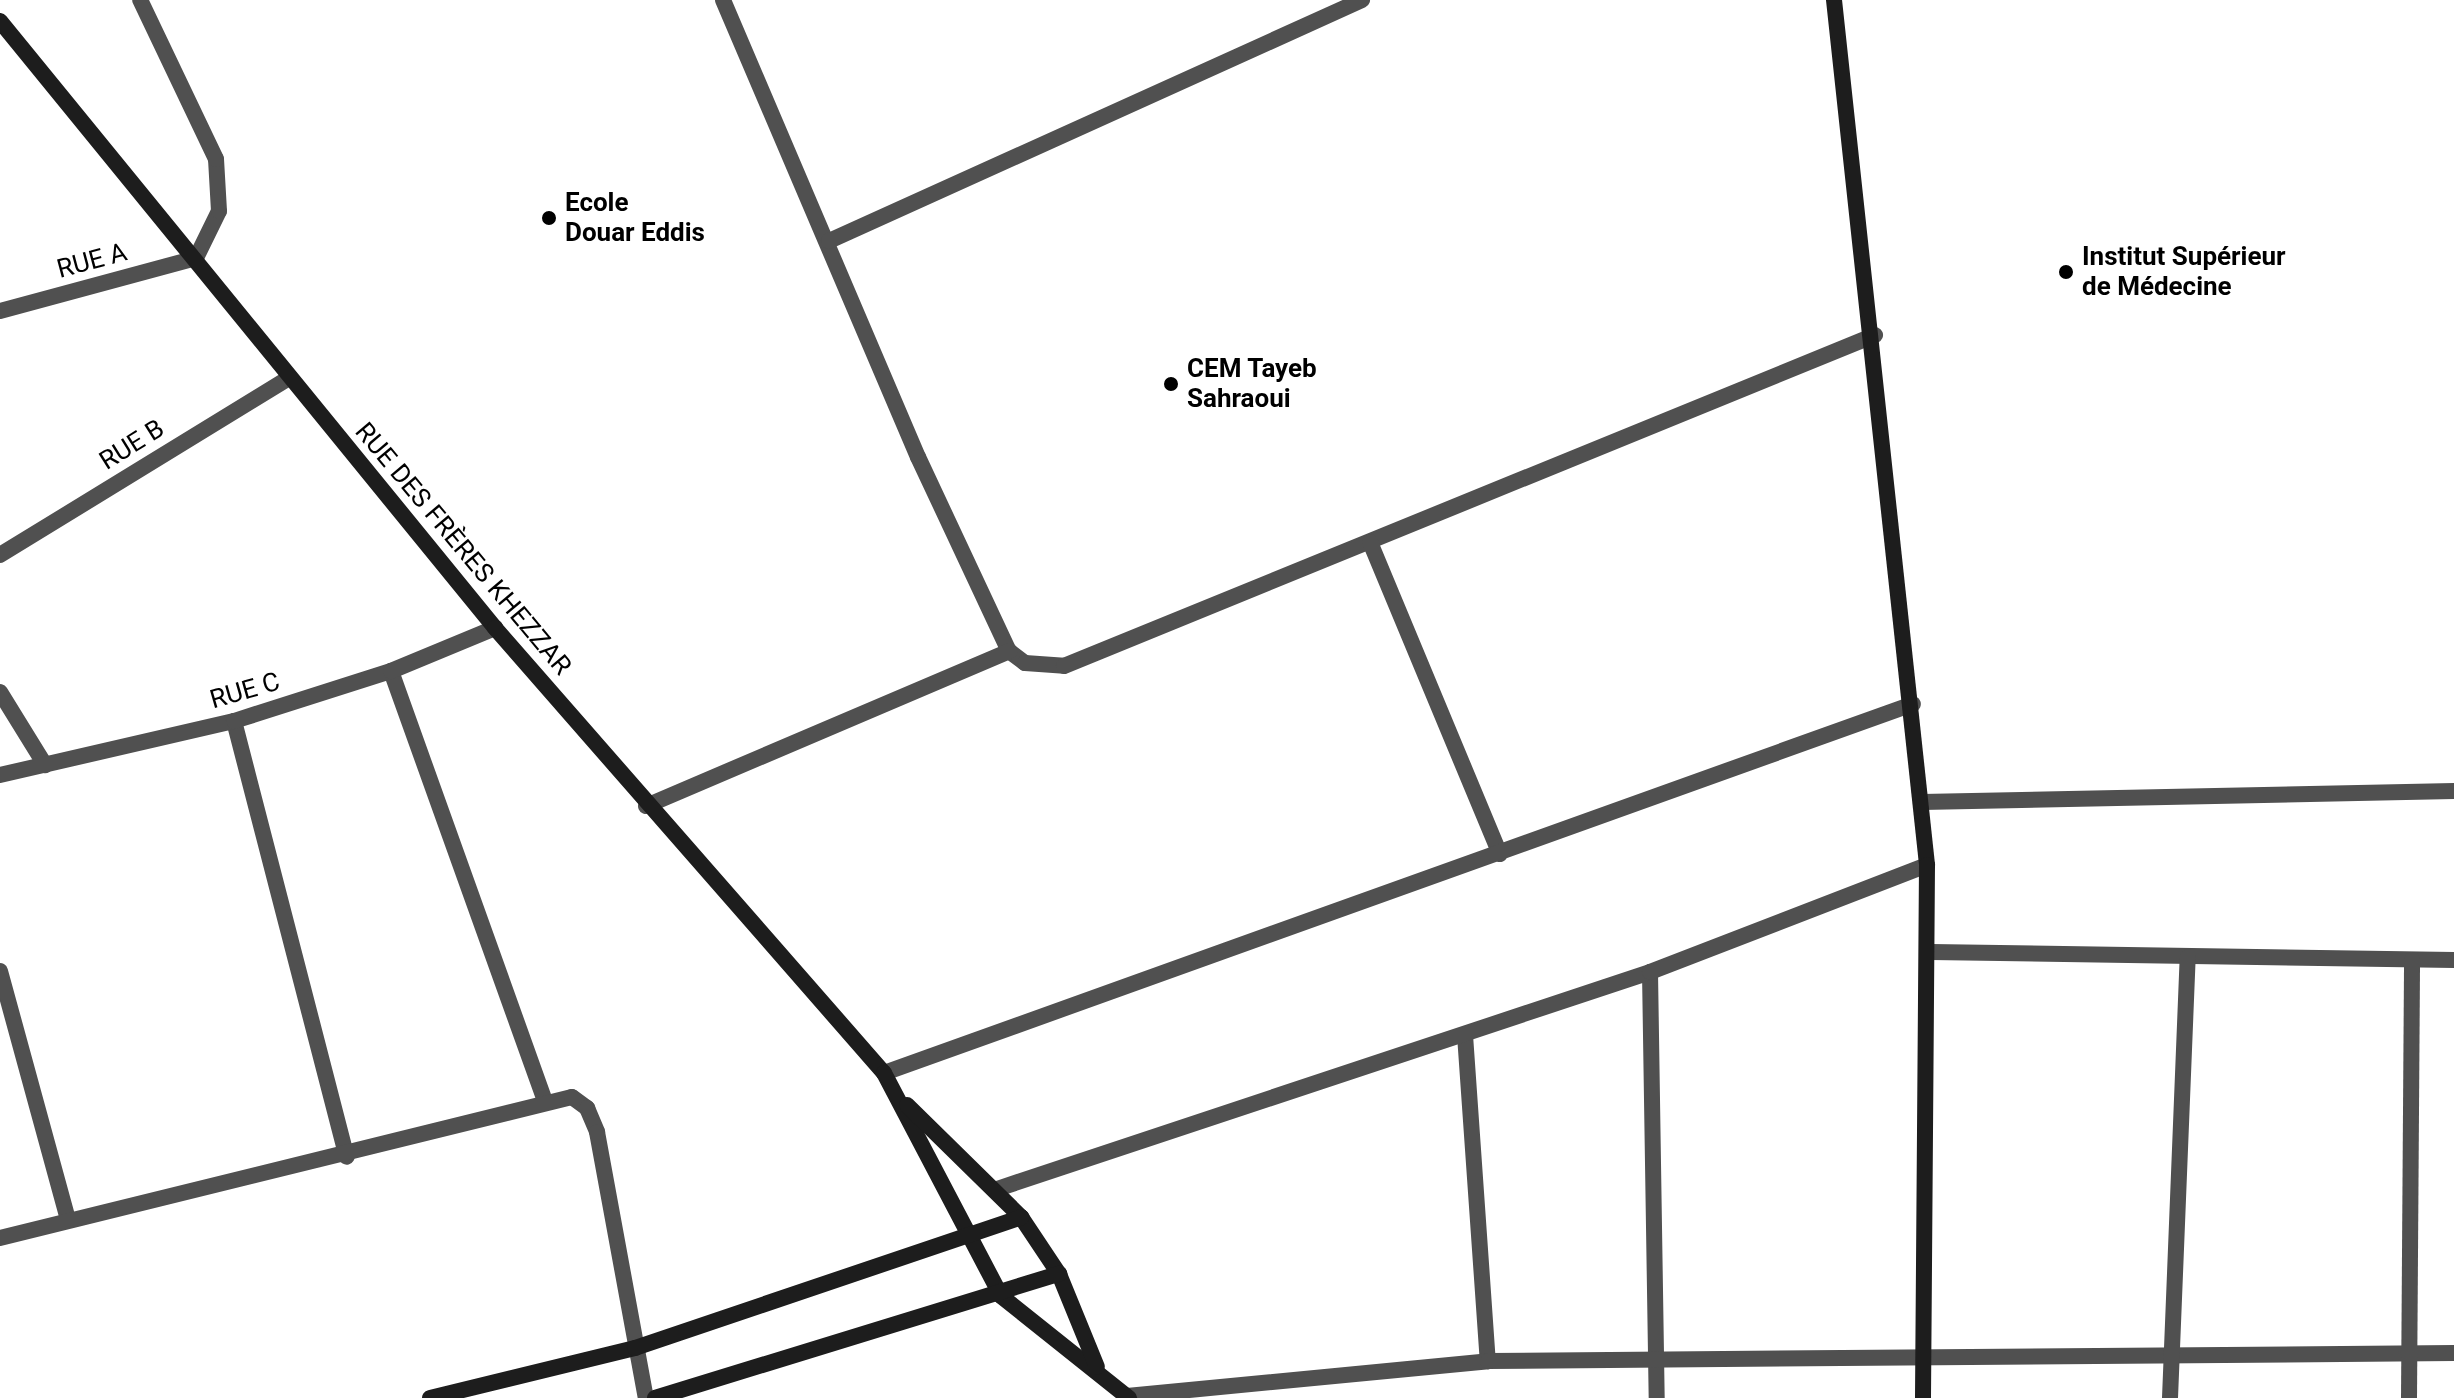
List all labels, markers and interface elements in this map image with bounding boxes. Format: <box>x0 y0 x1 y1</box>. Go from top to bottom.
place label: Ecole Douar Eddis <box>565 187 705 248</box>
marker: Ecole Douar Eddis <box>540 209 558 227</box>
street label: RUE A <box>54 237 130 285</box>
place label: Institut Supérieur de Médecine <box>2082 241 2286 302</box>
marker: Institut Supérieur de Médecine <box>2057 263 2075 281</box>
place label: CEM Tayeb Sahraoui <box>1187 353 1317 414</box>
marker: CEM Tayeb Sahraoui <box>1162 375 1180 393</box>
street label: RUE B <box>94 413 170 477</box>
street label: RUE DES FRÈRES KHEZZAR <box>348 417 578 681</box>
street label: RUE C <box>207 666 283 716</box>

